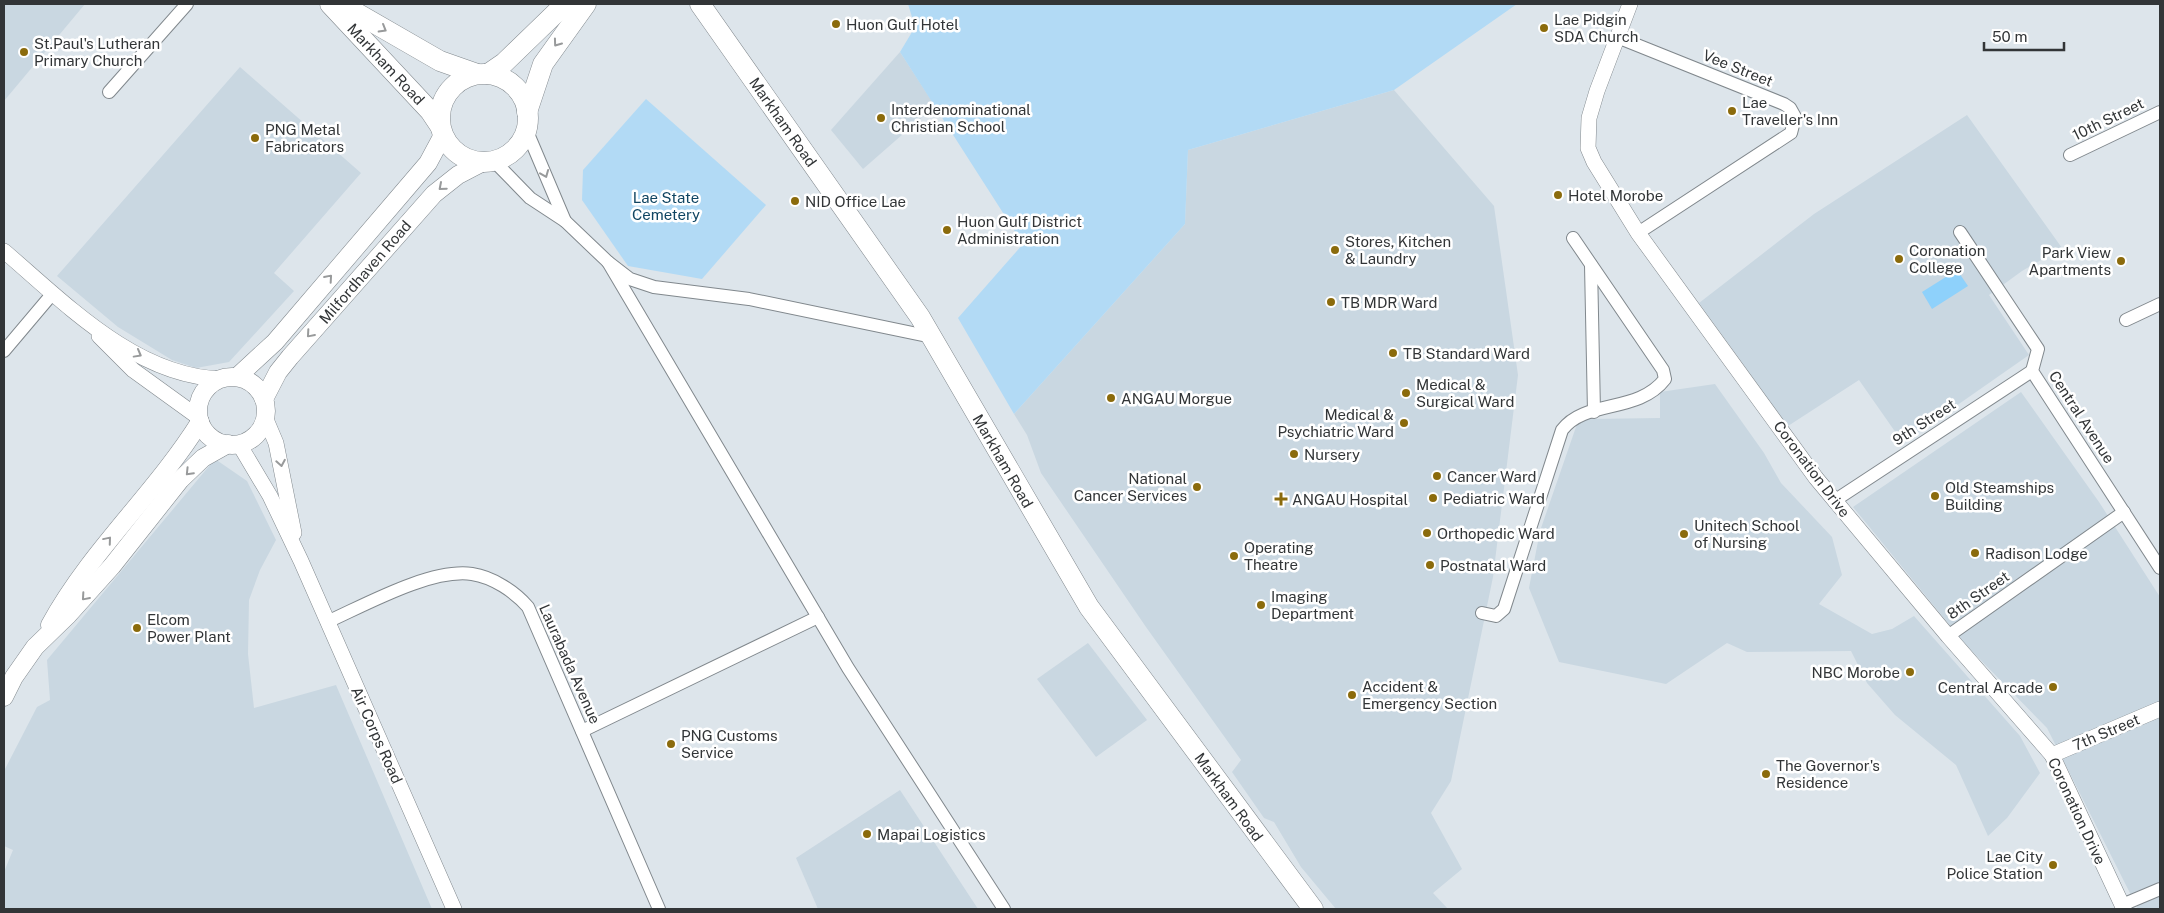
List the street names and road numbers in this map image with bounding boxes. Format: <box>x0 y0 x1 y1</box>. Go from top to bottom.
street label: Markham Road <box>344 20 428 108</box>
street label: Vee Street <box>1701 46 1776 90</box>
street label: Markham Road <box>746 74 820 170</box>
street label: 10th Street <box>2070 94 2147 144</box>
street label: Milfordhaven Road <box>316 217 414 327</box>
street label: Central Avenue <box>2046 368 2118 466</box>
street label: 9th Street <box>1889 395 1959 449</box>
street label: Markham Road <box>969 411 1037 511</box>
street label: Coronation Drive <box>1770 418 1854 520</box>
street label: 8th Street <box>1944 567 2012 623</box>
street label: Laurabada Avenue <box>536 602 604 726</box>
street label: Air Corps Road <box>348 684 406 786</box>
street label: 7th Street <box>2070 710 2142 754</box>
street label: Markham Road <box>1191 750 1267 844</box>
street label: Coronation Drive <box>2045 755 2109 867</box>

